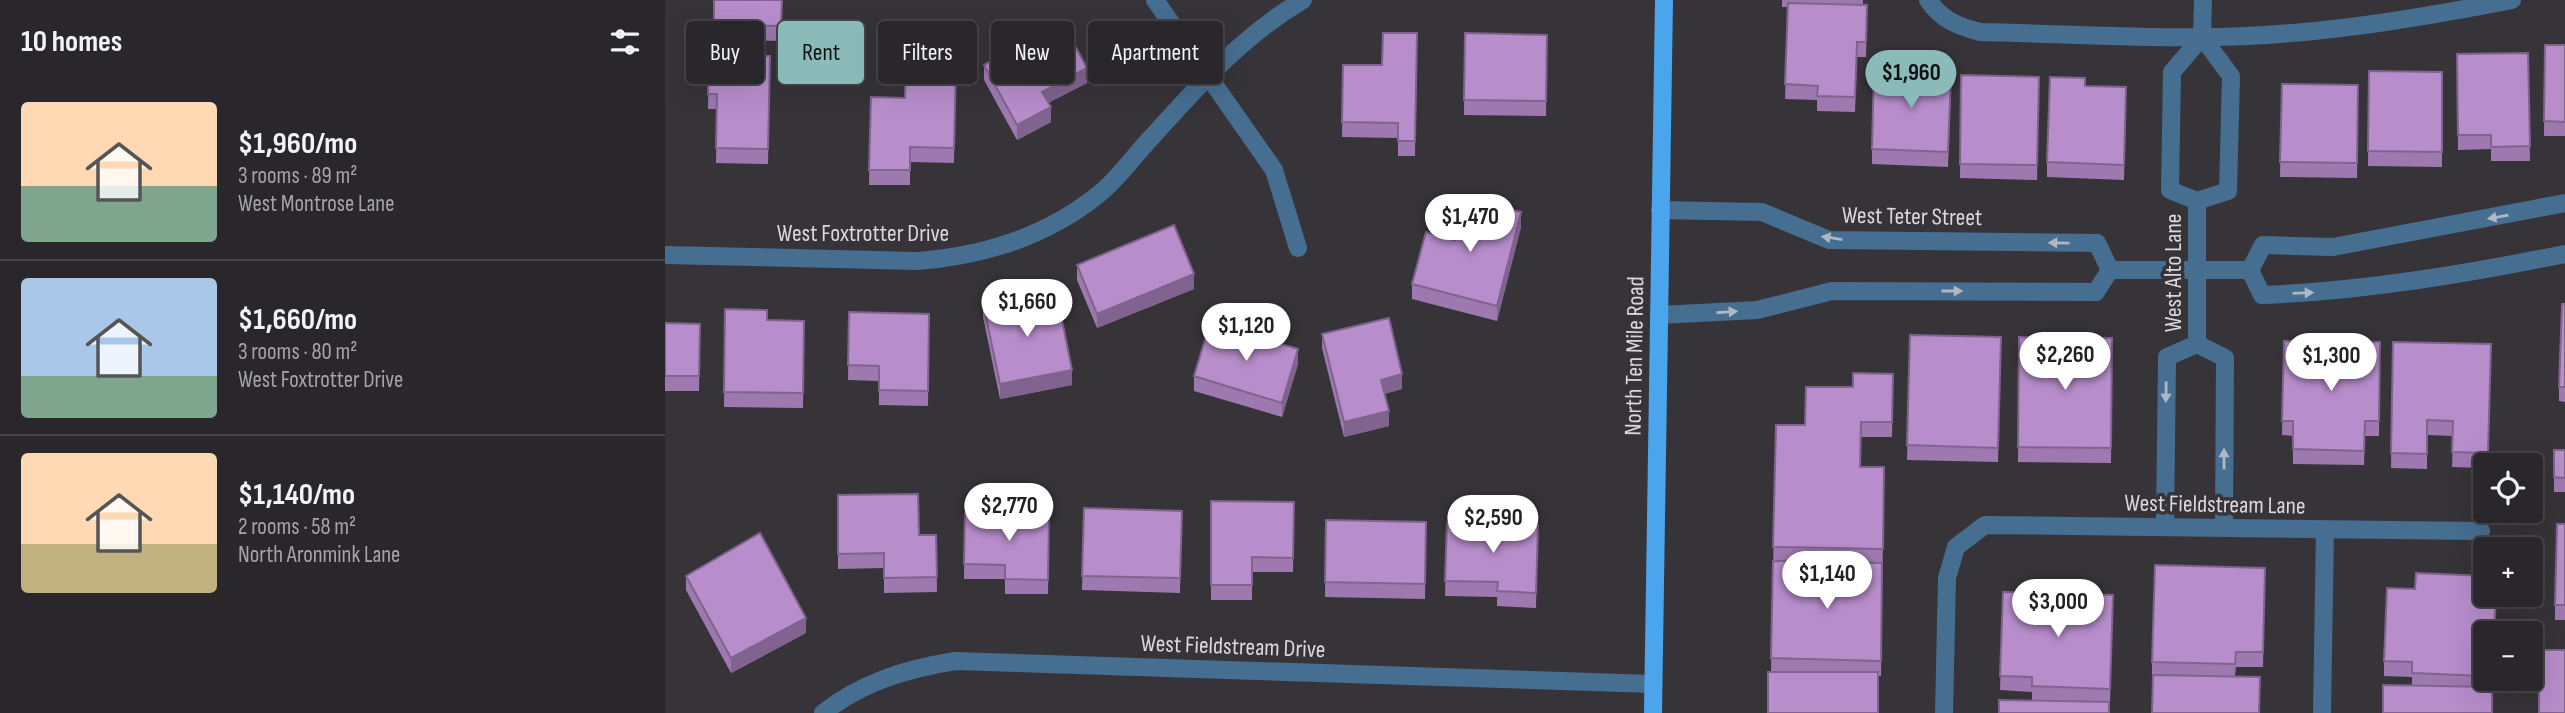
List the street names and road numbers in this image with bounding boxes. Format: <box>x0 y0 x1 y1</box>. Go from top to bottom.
street label: West Teter Street <box>1842 201 1982 232</box>
street label: West Alto Lane <box>2159 214 2188 332</box>
street label: West Foxtrotter Drive <box>777 219 949 248</box>
street label: North Ten Mile Road <box>1619 276 1650 436</box>
street label: West Fieldstream Lane <box>2124 488 2306 521</box>
street label: West Fieldstream Drive <box>1140 629 1326 664</box>

